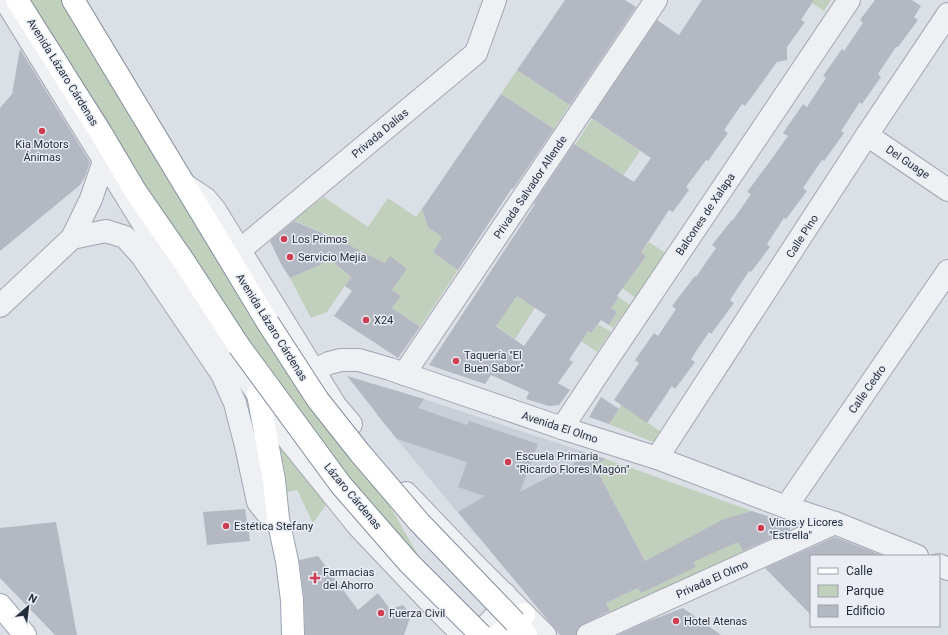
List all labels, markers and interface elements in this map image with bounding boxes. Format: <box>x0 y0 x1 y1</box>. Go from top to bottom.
street label: Avenida Lázaro Cárdenas <box>24 16 101 129</box>
street label: Privada Dalías <box>349 106 411 161</box>
marker: Kia Motors Ánimas <box>37 126 47 136</box>
street label: Privada Salvador Allende <box>491 133 570 241</box>
place label: Kia Motors Ánimas <box>15 138 69 164</box>
street label: Del Guage <box>883 143 932 182</box>
street label: Balcones de Xalapa <box>673 171 738 258</box>
street label: Calle Pino <box>784 212 821 260</box>
place label: Los Primos <box>292 233 348 246</box>
marker: Los Primos <box>279 234 289 244</box>
place label: Servicio Mejía <box>298 251 366 264</box>
marker: Servicio Mejía <box>285 252 295 262</box>
street label: Avenida Lázaro Cárdenas <box>233 271 310 384</box>
place label: X24 <box>374 314 393 327</box>
marker: X24 <box>361 315 371 325</box>
place label: Taquería "El Buen Sabor" <box>464 349 524 375</box>
marker: Taquería "El Buen Sabor" <box>451 356 461 366</box>
street label: Calle Cedro <box>846 363 889 416</box>
street label: Avenida El Olmo <box>520 409 600 446</box>
place label: Escuela Primaria "Ricardo Flores Magón" <box>516 450 630 476</box>
marker: Escuela Primaria "Ricardo Flores Magón" <box>503 457 513 467</box>
street label: Lázaro Cárdenas <box>321 461 384 532</box>
place label: Vinos y Licores "Estrella" <box>769 516 843 542</box>
place label: Estética Stefany <box>234 520 314 533</box>
marker: Estética Stefany <box>221 521 231 531</box>
marker: Vinos y Licores "Estrella" <box>756 523 766 533</box>
legend <box>810 555 940 627</box>
street label: Privada El Olmo <box>674 558 750 601</box>
text: Calle <box>846 564 873 578</box>
place label: Farmacias del Ahorro <box>323 566 375 592</box>
marker: Farmacias del Ahorro <box>310 573 320 583</box>
text: Parque <box>846 584 884 598</box>
north arrow <box>8 587 48 627</box>
text: N <box>26 591 39 606</box>
text: Edificio <box>846 604 885 618</box>
place label: Fuerza Civil <box>389 607 445 620</box>
marker: Fuerza Civil <box>376 608 386 618</box>
place label: Hotel Atenas <box>684 615 748 628</box>
marker: Hotel Atenas <box>671 616 681 626</box>

